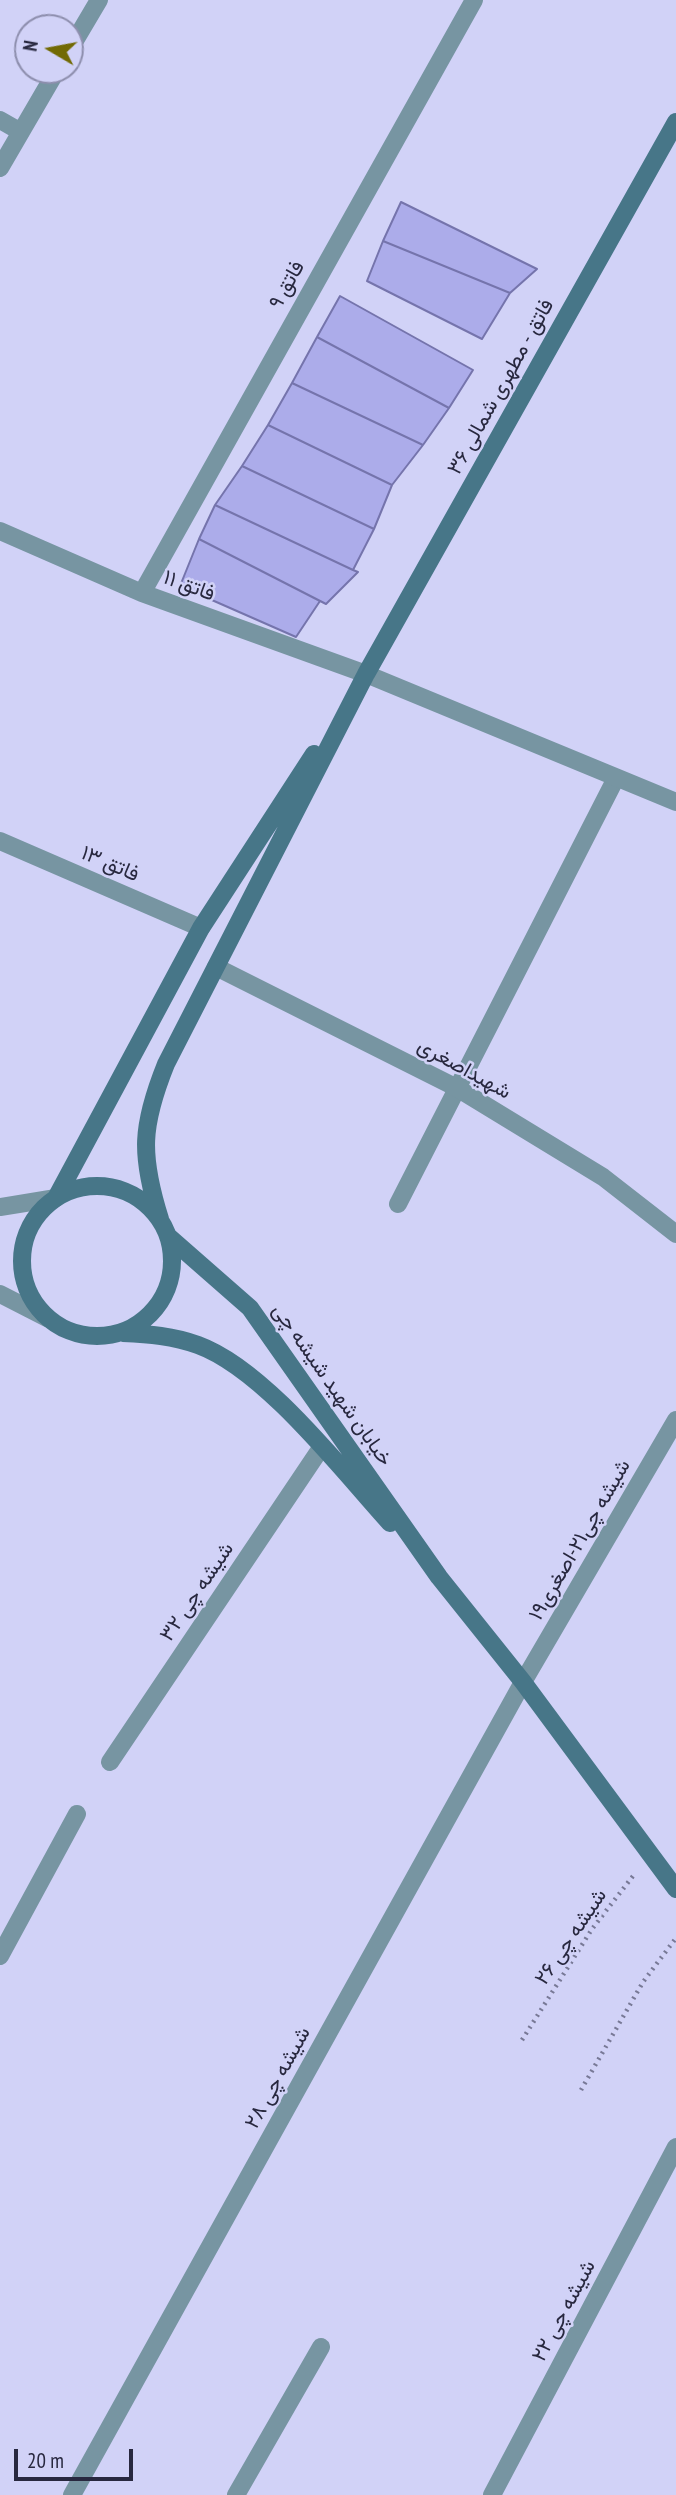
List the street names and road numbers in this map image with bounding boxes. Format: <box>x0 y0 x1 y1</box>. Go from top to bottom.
street label: فاتق ۹ <box>264 257 310 313</box>
street label: فاتق - مطهری شمالی ۳۶ <box>442 295 560 479</box>
street label: فاتق ۱۱ <box>160 565 218 607</box>
street label: فاتق ۱۳ <box>77 841 143 887</box>
street label: شهیداصغری <box>413 1033 515 1105</box>
street label: خیابان شهید شیشه چی <box>266 1299 398 1471</box>
street label: شیشه چی۲۱-اصغری۱۹ <box>524 1455 636 1625</box>
street label: شیشه چی ۳۲ <box>155 1538 239 1646</box>
street label: شیشه چی ۲۶ <box>530 1884 612 1990</box>
street label: شیشه چی ۲۸ <box>240 2023 316 2133</box>
street label: شیشه چی ۲۲ <box>527 2256 601 2366</box>

